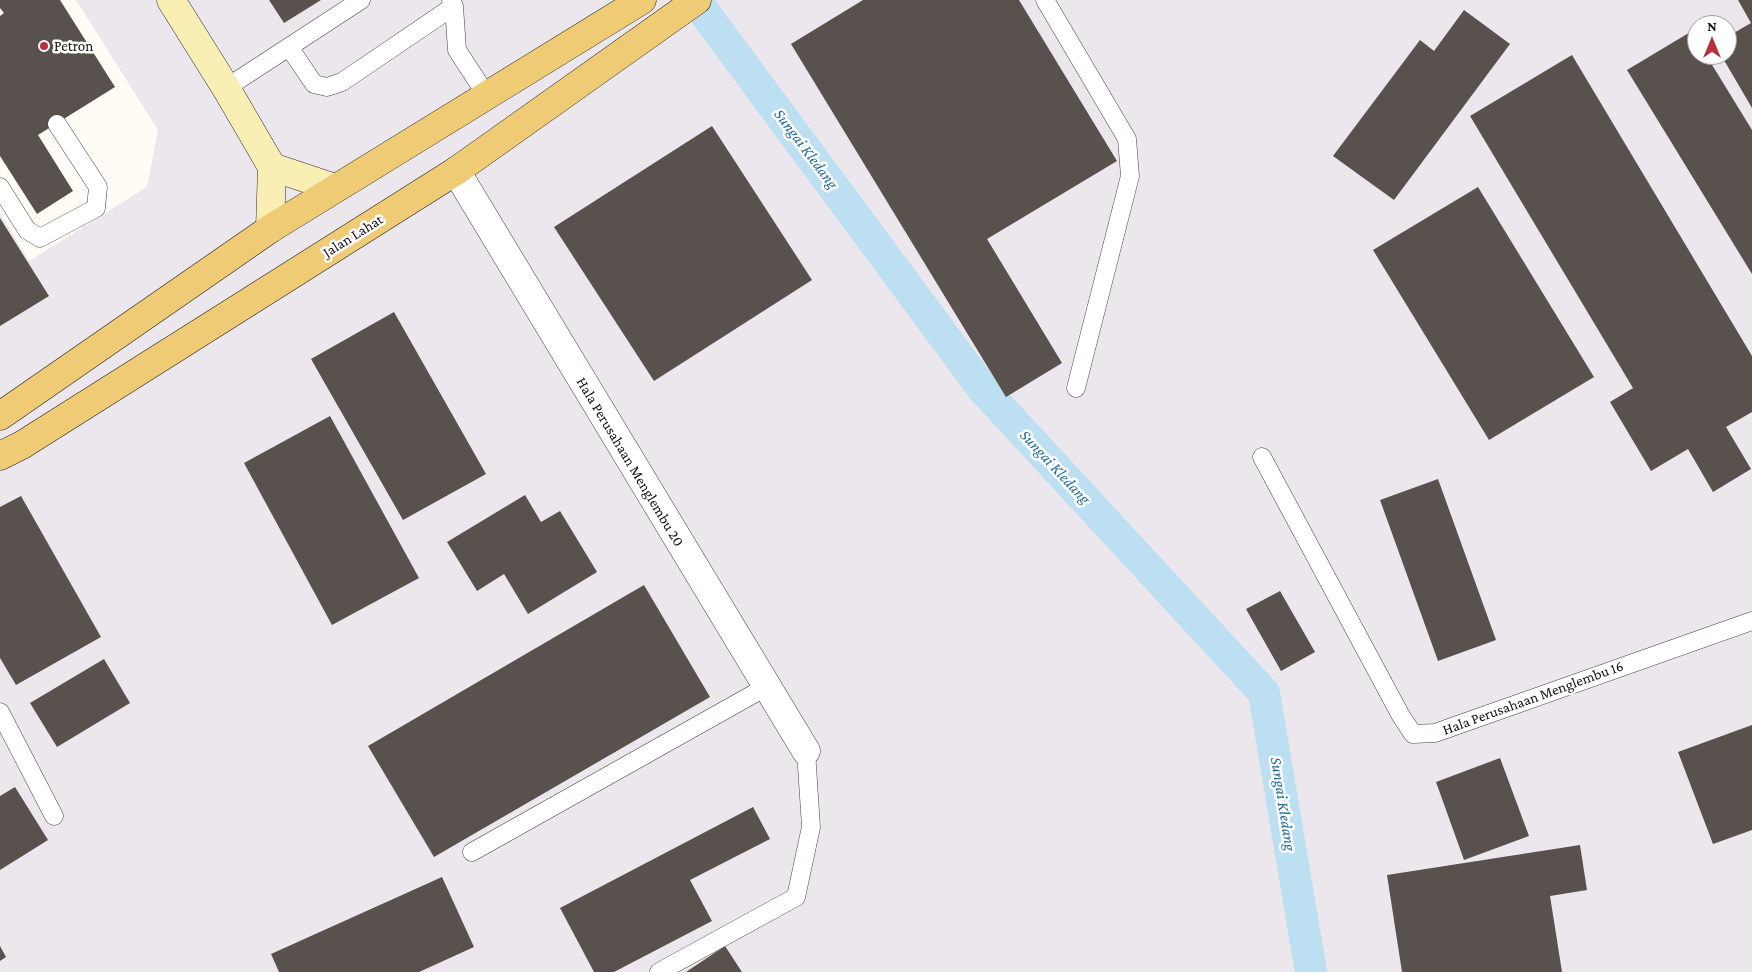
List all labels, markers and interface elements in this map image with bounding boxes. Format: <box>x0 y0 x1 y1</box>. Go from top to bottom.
north arrow <box>1687 15 1737 65</box>
text: N <box>1707 18 1717 34</box>
place label: Petron <box>54 37 93 55</box>
marker: Petron <box>38 40 50 52</box>
water label: Sungai Kledang <box>770 105 842 193</box>
street label: Jalan Lahat <box>320 210 386 262</box>
street label: Hala Perusahaan Menglembu 20 <box>572 374 688 550</box>
water label: Sungai Kledang <box>1016 426 1094 508</box>
street label: Hala Perusahaan Menglembu 16 <box>1440 657 1626 739</box>
water label: Sungai Kledang <box>1266 756 1300 852</box>

